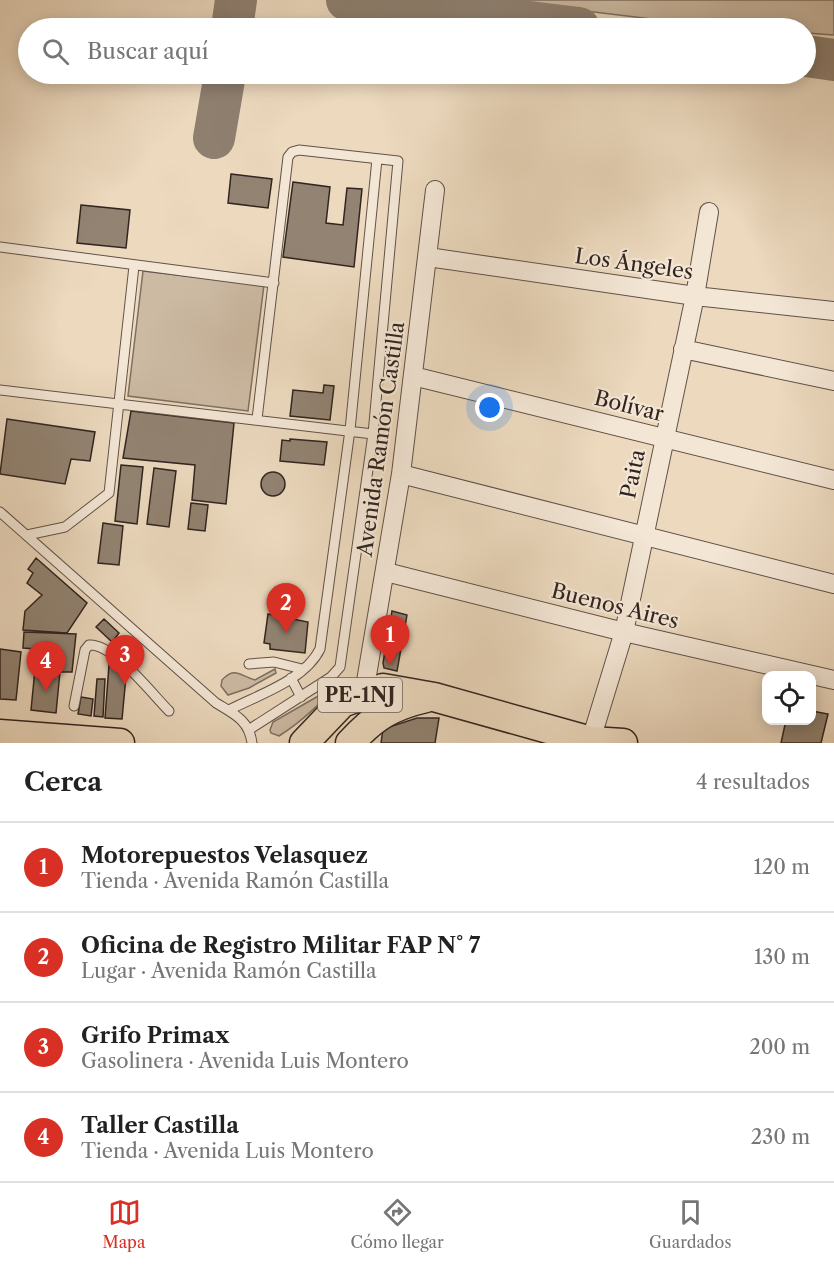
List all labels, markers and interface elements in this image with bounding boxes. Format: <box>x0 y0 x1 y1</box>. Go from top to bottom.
search box <box>18 18 816 84</box>
icon: search <box>39 35 72 68</box>
text: Buscar aquí <box>87 38 209 65</box>
street label: Los Ángeles <box>573 243 695 284</box>
street label: Avenida Ramón Castilla <box>352 319 409 559</box>
street label: Bolívar <box>592 385 667 426</box>
your location <box>475 393 504 422</box>
street label: Paita <box>615 446 650 501</box>
street label: Buenos Aires <box>549 578 682 633</box>
pin: 2 <box>266 584 306 633</box>
pin: 1 <box>370 616 410 665</box>
pin: 3 <box>106 636 144 685</box>
pin: 4 <box>26 642 66 691</box>
map controls <box>762 671 816 725</box>
button: locate <box>762 671 816 725</box>
road number: PE-1NJ <box>318 678 402 712</box>
text: Cerca <box>24 766 102 798</box>
text: 4 resultados <box>696 770 810 794</box>
text: Motorepuestos Velasquez <box>81 842 368 869</box>
text: 1 <box>39 855 48 879</box>
text: 120 m <box>753 855 810 879</box>
text: Tienda · Avenida Ramón Castilla <box>81 869 389 893</box>
text: Oficina de Registro Militar FAP N° 7 <box>81 932 480 959</box>
text: 2 <box>38 945 49 969</box>
text: 130 m <box>754 945 810 969</box>
text: Lugar · Avenida Ramón Castilla <box>81 959 376 983</box>
text: Grifo Primax <box>81 1022 229 1049</box>
text: 3 <box>38 1035 49 1059</box>
text: 200 m <box>749 1035 810 1059</box>
text: Gasolinera · Avenida Luis Montero <box>81 1049 409 1073</box>
text: Taller Castilla <box>81 1112 239 1139</box>
text: 4 <box>38 1125 49 1149</box>
text: 230 m <box>751 1125 810 1149</box>
text: Tienda · Avenida Luis Montero <box>81 1139 374 1163</box>
tab: Mapa <box>103 1196 145 1252</box>
tab: Cómo llegar <box>351 1196 444 1252</box>
tab: Guardados <box>649 1196 731 1252</box>

